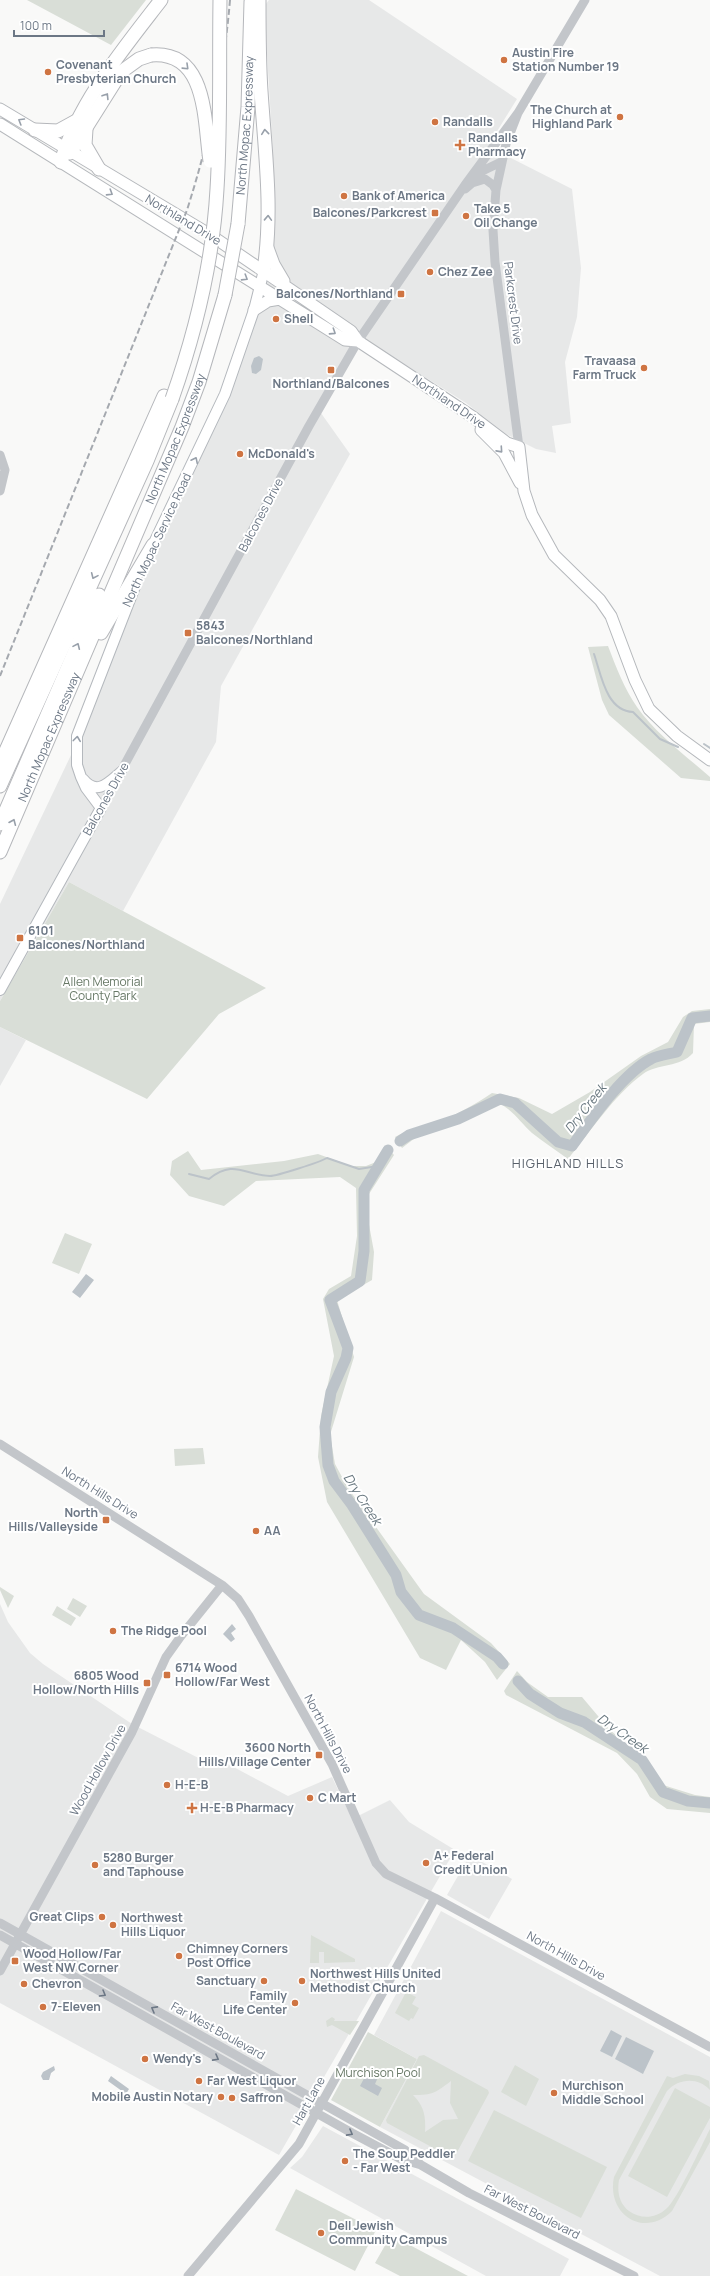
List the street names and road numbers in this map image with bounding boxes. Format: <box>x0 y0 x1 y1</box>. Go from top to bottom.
street label: North Mopac Expressway <box>232 55 257 196</box>
street label: Northland Drive <box>142 190 224 249</box>
street label: Parkcrest Drive <box>500 261 527 345</box>
street label: North Mopac Expressway <box>141 371 209 507</box>
street label: Northland Drive <box>409 371 490 433</box>
street label: North Mopac Service Road <box>118 470 195 610</box>
street label: Balcones Drive <box>234 475 287 555</box>
street label: North Mopac Expressway <box>13 669 84 804</box>
street label: Balcones Drive <box>78 759 133 838</box>
street label: North Hills Drive <box>59 1462 142 1523</box>
street label: North Hills Drive <box>300 1691 356 1776</box>
street label: Wood Hollow Drive <box>65 1721 130 1818</box>
street label: North Hills Drive <box>524 1927 609 1984</box>
street label: Far West Boulevard <box>168 1998 268 2063</box>
street label: Hart Lane <box>288 2073 329 2128</box>
street label: Far West Boulevard <box>482 2180 583 2243</box>

